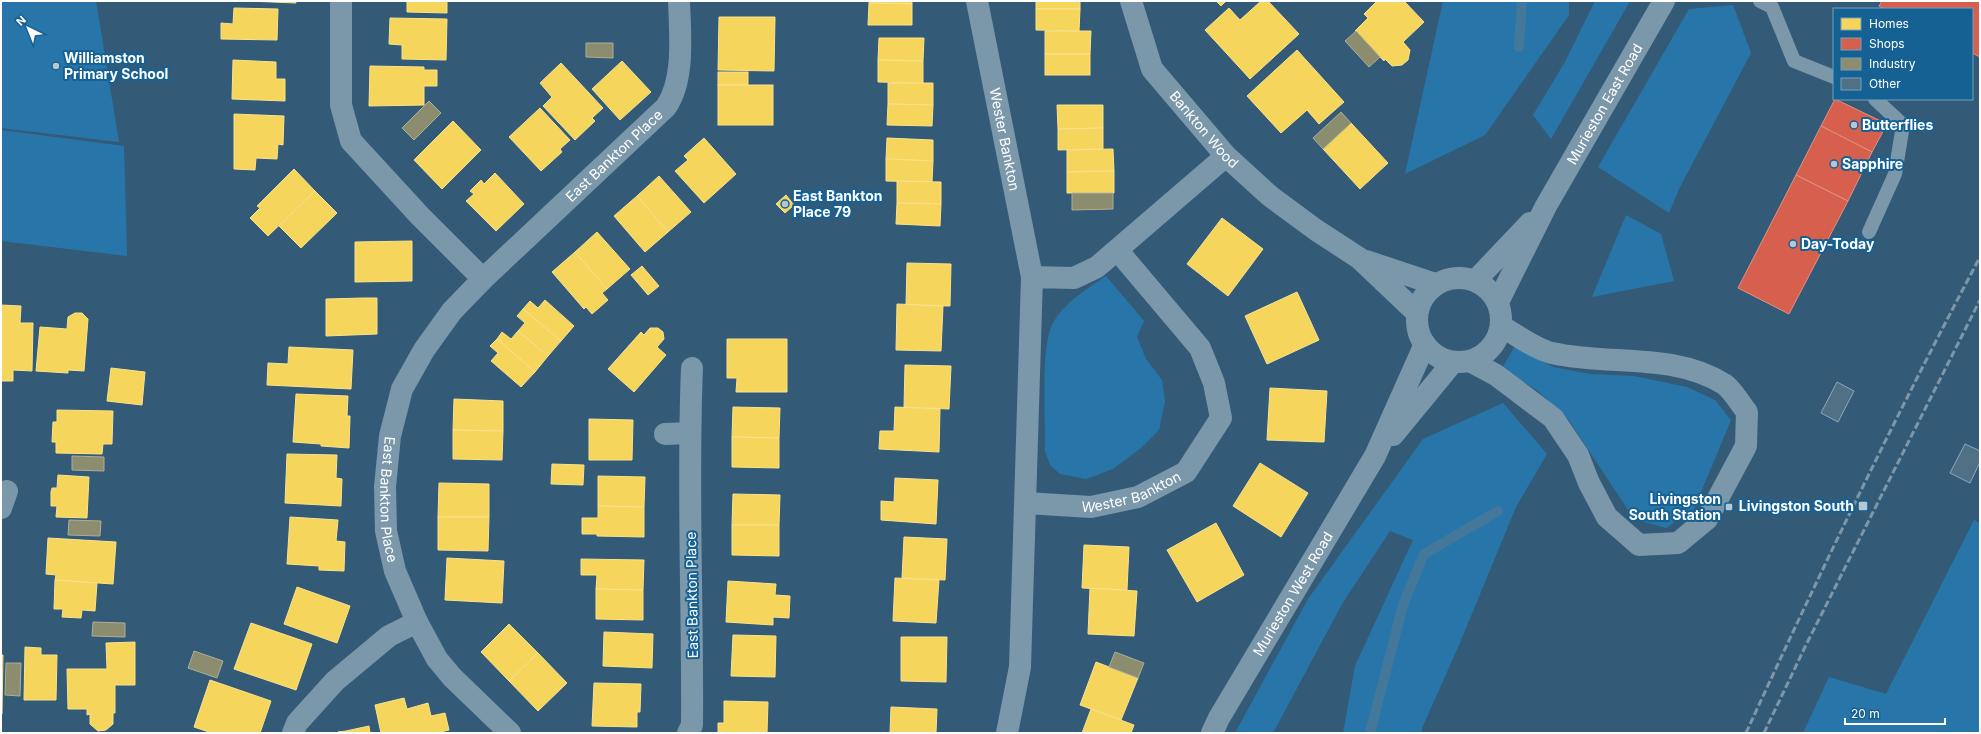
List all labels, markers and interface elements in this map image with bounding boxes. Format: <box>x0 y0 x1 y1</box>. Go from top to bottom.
north arrow <box>8 8 48 48</box>
legend <box>1833 8 1973 100</box>
text: N <box>13 13 29 29</box>
text: Homes <box>1869 16 1909 31</box>
text: Shops <box>1869 36 1905 51</box>
street label: Murieston East Road <box>1563 40 1646 167</box>
place label: Williamston Primary School <box>64 49 168 82</box>
text: Industry <box>1869 56 1916 71</box>
marker: Williamston Primary School <box>51 61 61 71</box>
text: Other <box>1869 76 1901 91</box>
street label: Wester Bankton <box>986 86 1024 192</box>
street label: Bankton Wood <box>1166 87 1242 171</box>
street label: East Bankton Place <box>562 106 666 205</box>
place label: Butterflies <box>1862 116 1933 133</box>
marker: Butterflies <box>1849 120 1859 130</box>
place label: Sapphire <box>1842 155 1903 172</box>
marker: Sapphire <box>1829 159 1839 169</box>
place label: East Bankton Place 79 <box>793 187 882 220</box>
marker: East Bankton Place 79 <box>780 199 790 209</box>
place label: Day-Today <box>1801 235 1875 252</box>
marker: Day-Today <box>1788 239 1798 249</box>
street label: East Bankton Place <box>377 436 402 564</box>
street label: Wester Bankton <box>1081 467 1184 515</box>
place label: Livingston South Station <box>1629 490 1721 523</box>
place label: Livingston South <box>1739 497 1854 514</box>
marker: Livingston South <box>1857 500 1869 512</box>
marker: Livingston South Station <box>1724 502 1734 512</box>
street label: Murieston West Road <box>1249 529 1336 659</box>
street label: East Bankton Place <box>682 532 701 658</box>
scale bar <box>1845 700 1945 726</box>
text: 20 m <box>1851 706 1880 721</box>

